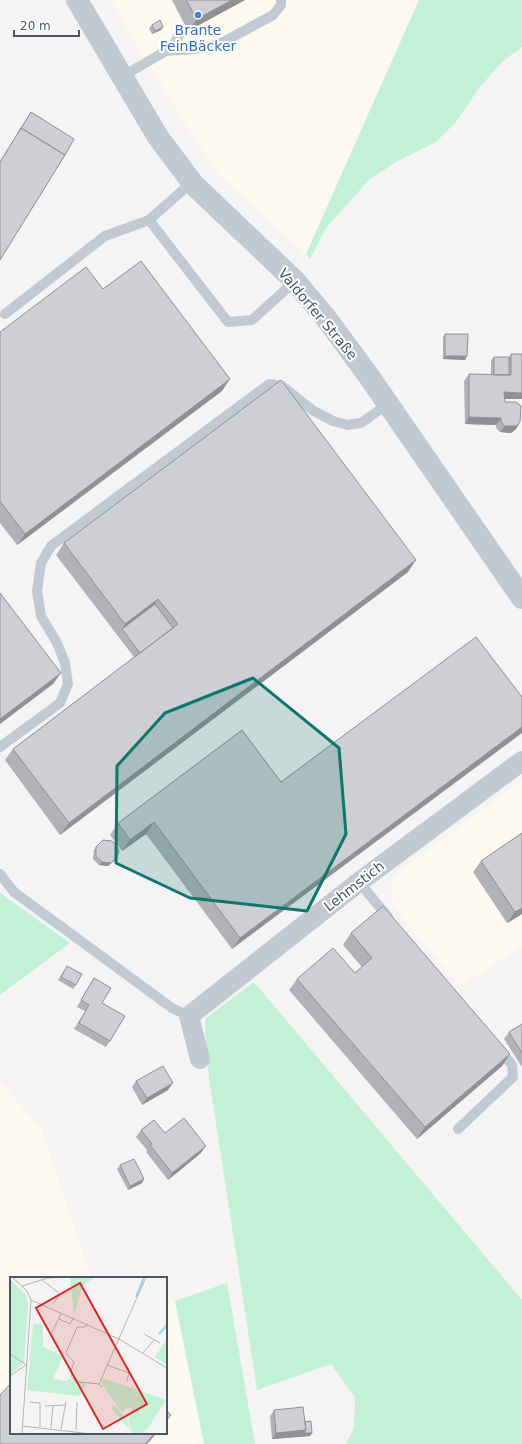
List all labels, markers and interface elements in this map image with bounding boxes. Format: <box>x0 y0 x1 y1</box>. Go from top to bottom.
marker: Brante FeinBäcker <box>193 10 203 20</box>
scale bar <box>14 12 79 38</box>
text: 20 m <box>20 19 51 33</box>
place label: Brante FeinBäcker <box>160 22 237 54</box>
street label: Valdorfer Straße <box>275 265 361 363</box>
street label: Lehmstich <box>321 858 387 914</box>
inset map <box>10 1277 167 1434</box>

